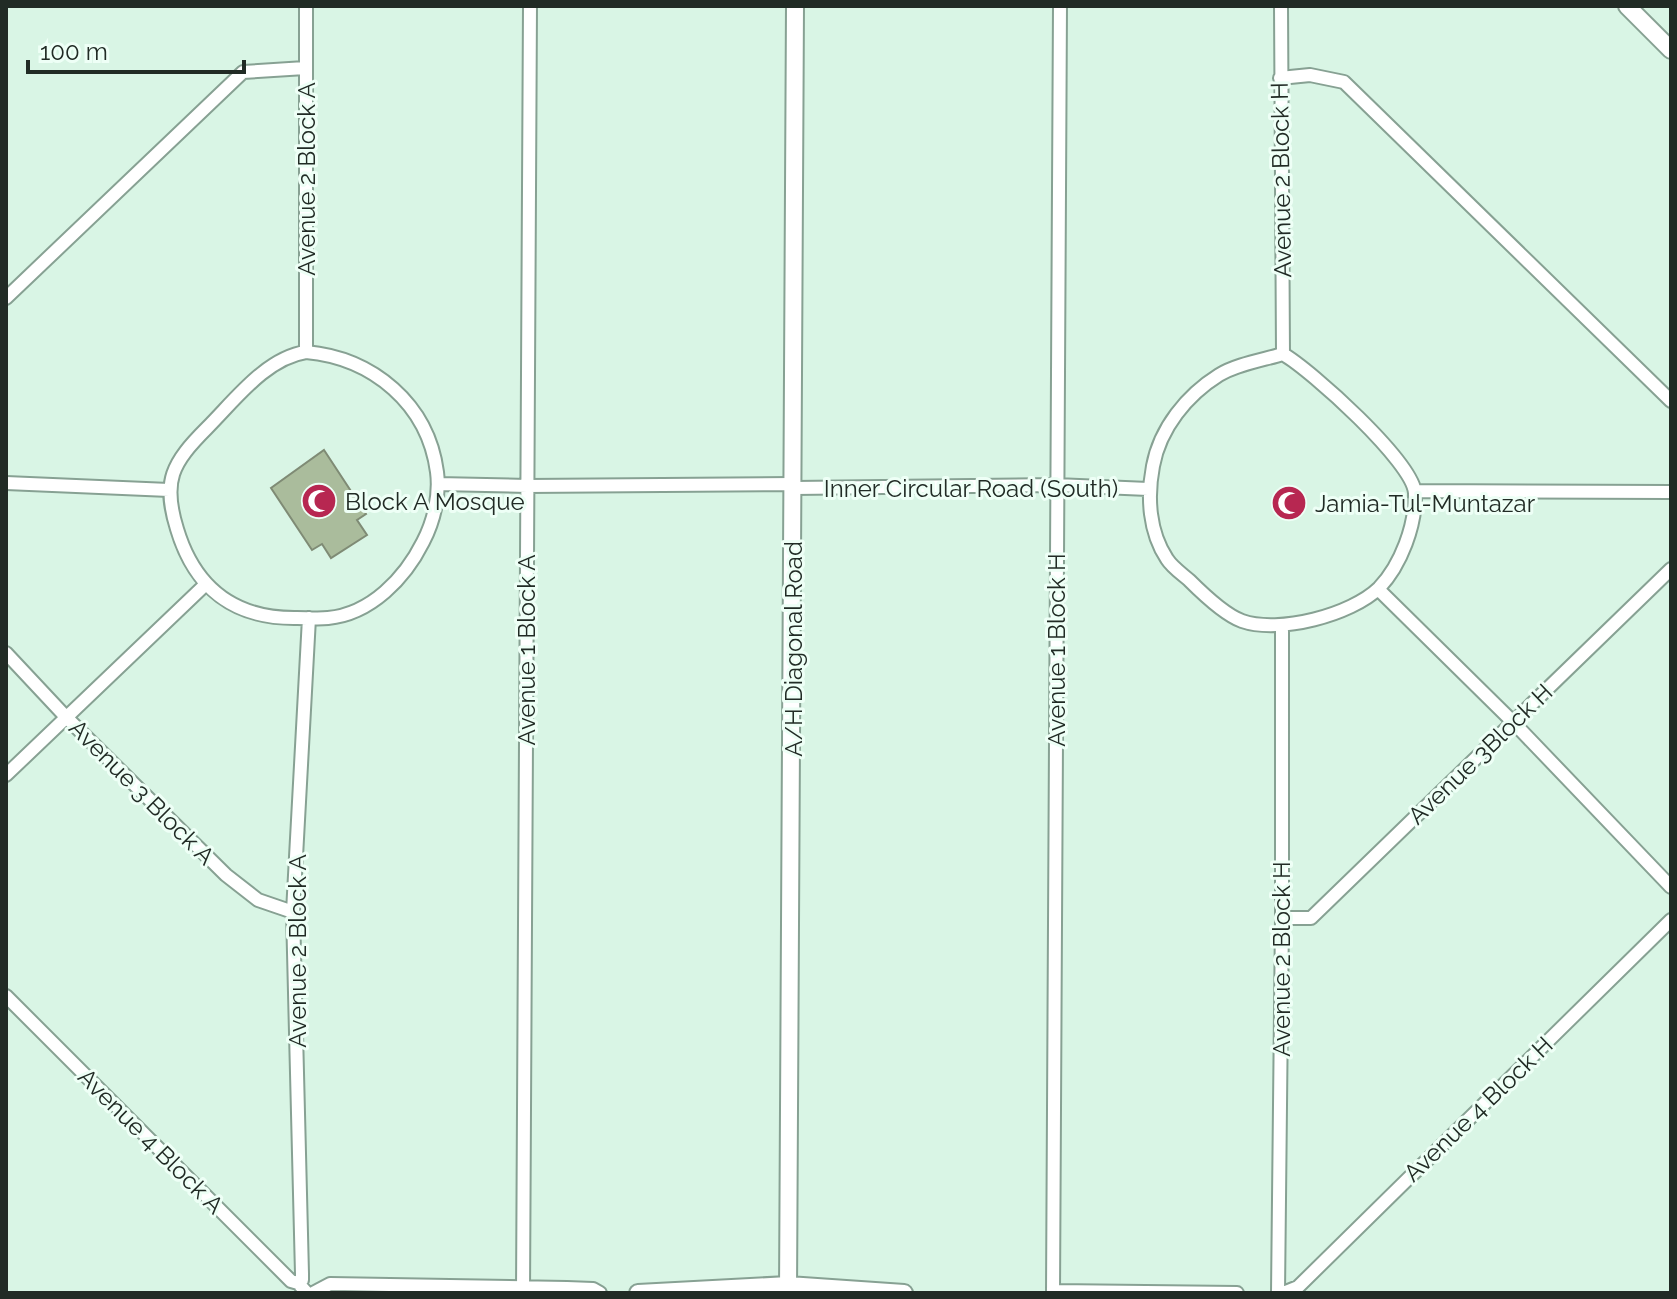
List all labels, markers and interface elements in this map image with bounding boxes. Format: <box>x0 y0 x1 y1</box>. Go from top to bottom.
scale bar <box>28 24 244 74</box>
text: 100 m <box>40 37 108 66</box>
street label: Avenue 2 Block A <box>292 82 321 276</box>
street label: Avenue 2 Block H <box>1265 82 1297 278</box>
street label: Inner Circular Road (South) <box>824 474 1118 503</box>
mosque icon: Block A Mosque <box>300 482 338 520</box>
mosque icon: Jamia-Tul-Muntazar <box>1270 484 1308 522</box>
place label: Block A Mosque <box>345 487 525 516</box>
place label: Jamia-Tul-Muntazar <box>1315 489 1536 518</box>
street label: A/H Diagonal Road <box>779 541 808 757</box>
street label: Avenue 1 Block H <box>1042 553 1071 747</box>
street label: Avenue 1 Block A <box>512 554 541 746</box>
street label: Avenue 3Block H <box>1402 678 1558 830</box>
street label: Avenue 3 Block A <box>63 713 221 871</box>
street label: Avenue 2 Block A <box>283 854 312 1048</box>
street label: Avenue 2 Block H <box>1267 861 1296 1057</box>
street label: Avenue 4 Block H <box>1397 1030 1559 1188</box>
street label: Avenue 4 Block A <box>72 1062 230 1220</box>

